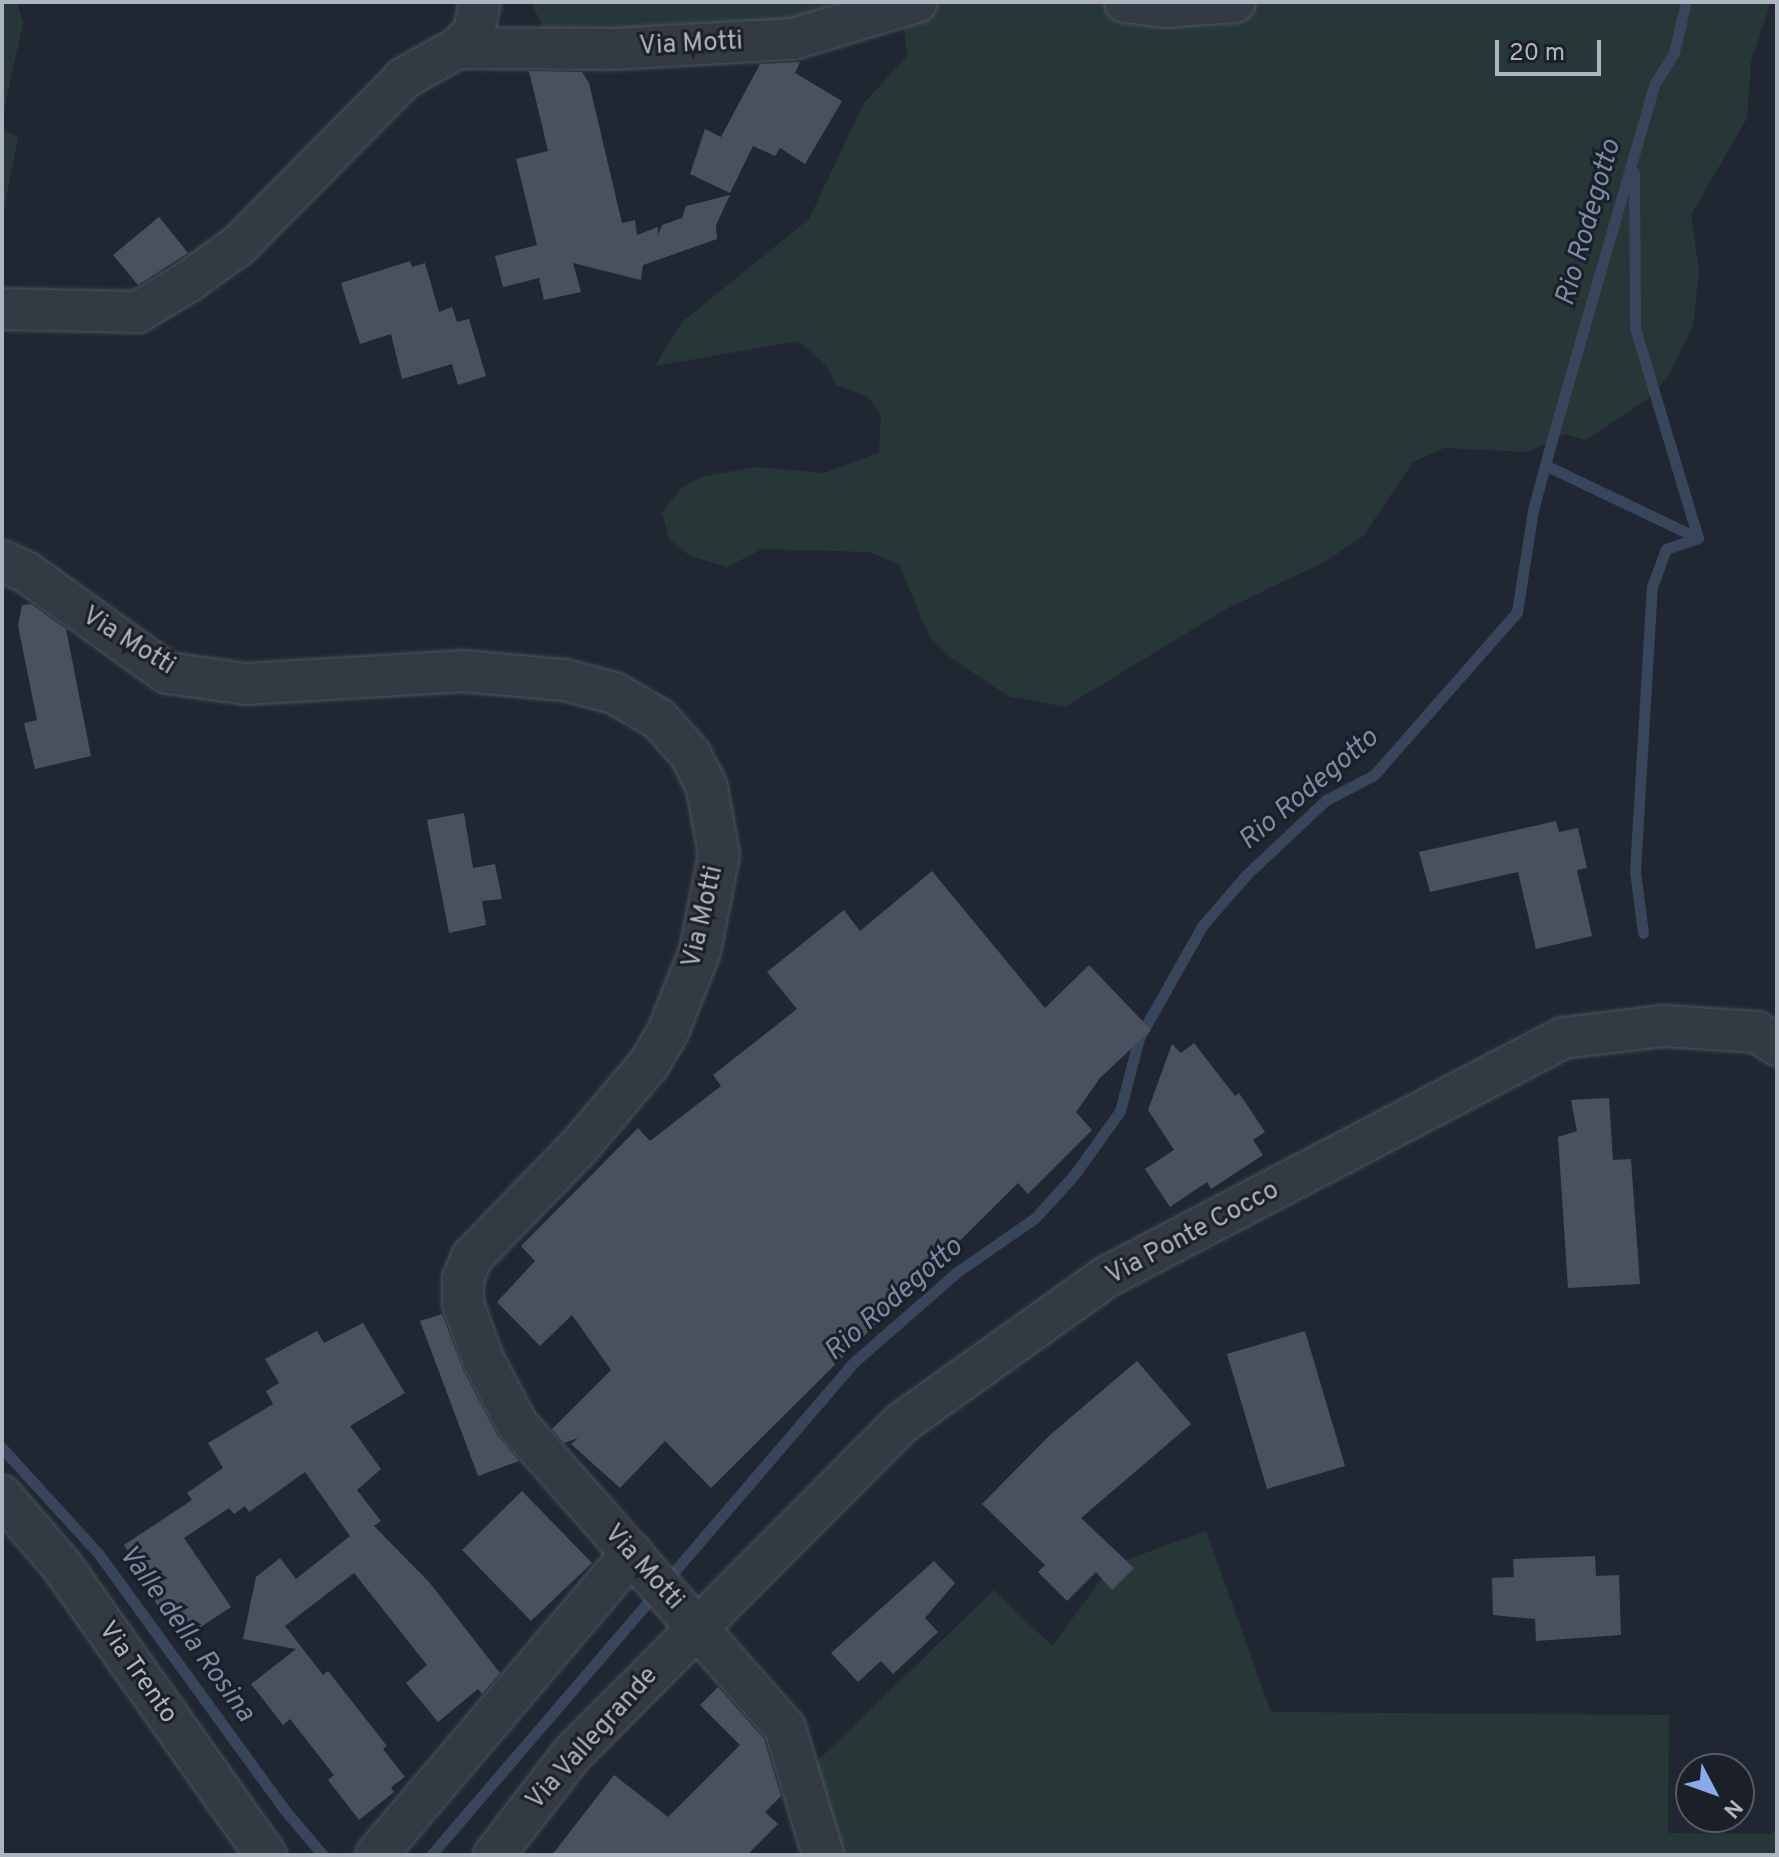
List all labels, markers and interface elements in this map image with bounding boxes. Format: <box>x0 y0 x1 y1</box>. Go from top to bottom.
scale bar <box>1499 24 1605 74</box>
street label: Via Motti <box>638 27 744 63</box>
text: 20 m <box>1509 39 1565 69</box>
water label: Rio Rodegotto <box>1549 136 1629 310</box>
street label: Via Motti <box>76 601 180 683</box>
water label: Rio Rodegotto <box>1233 722 1385 858</box>
street label: Via Motti <box>677 863 731 971</box>
street label: Via Ponte Cocco <box>1101 1175 1285 1293</box>
water label: Rio Rodegotto <box>818 1231 970 1369</box>
street label: Via Motti <box>597 1519 689 1617</box>
water label: Valle della Rosina <box>111 1539 261 1729</box>
street label: Via Trento <box>90 1616 184 1730</box>
street label: Via Vallegrande <box>520 1661 666 1817</box>
north arrow <box>1675 1753 1755 1833</box>
text: N <box>1717 1793 1747 1823</box>

